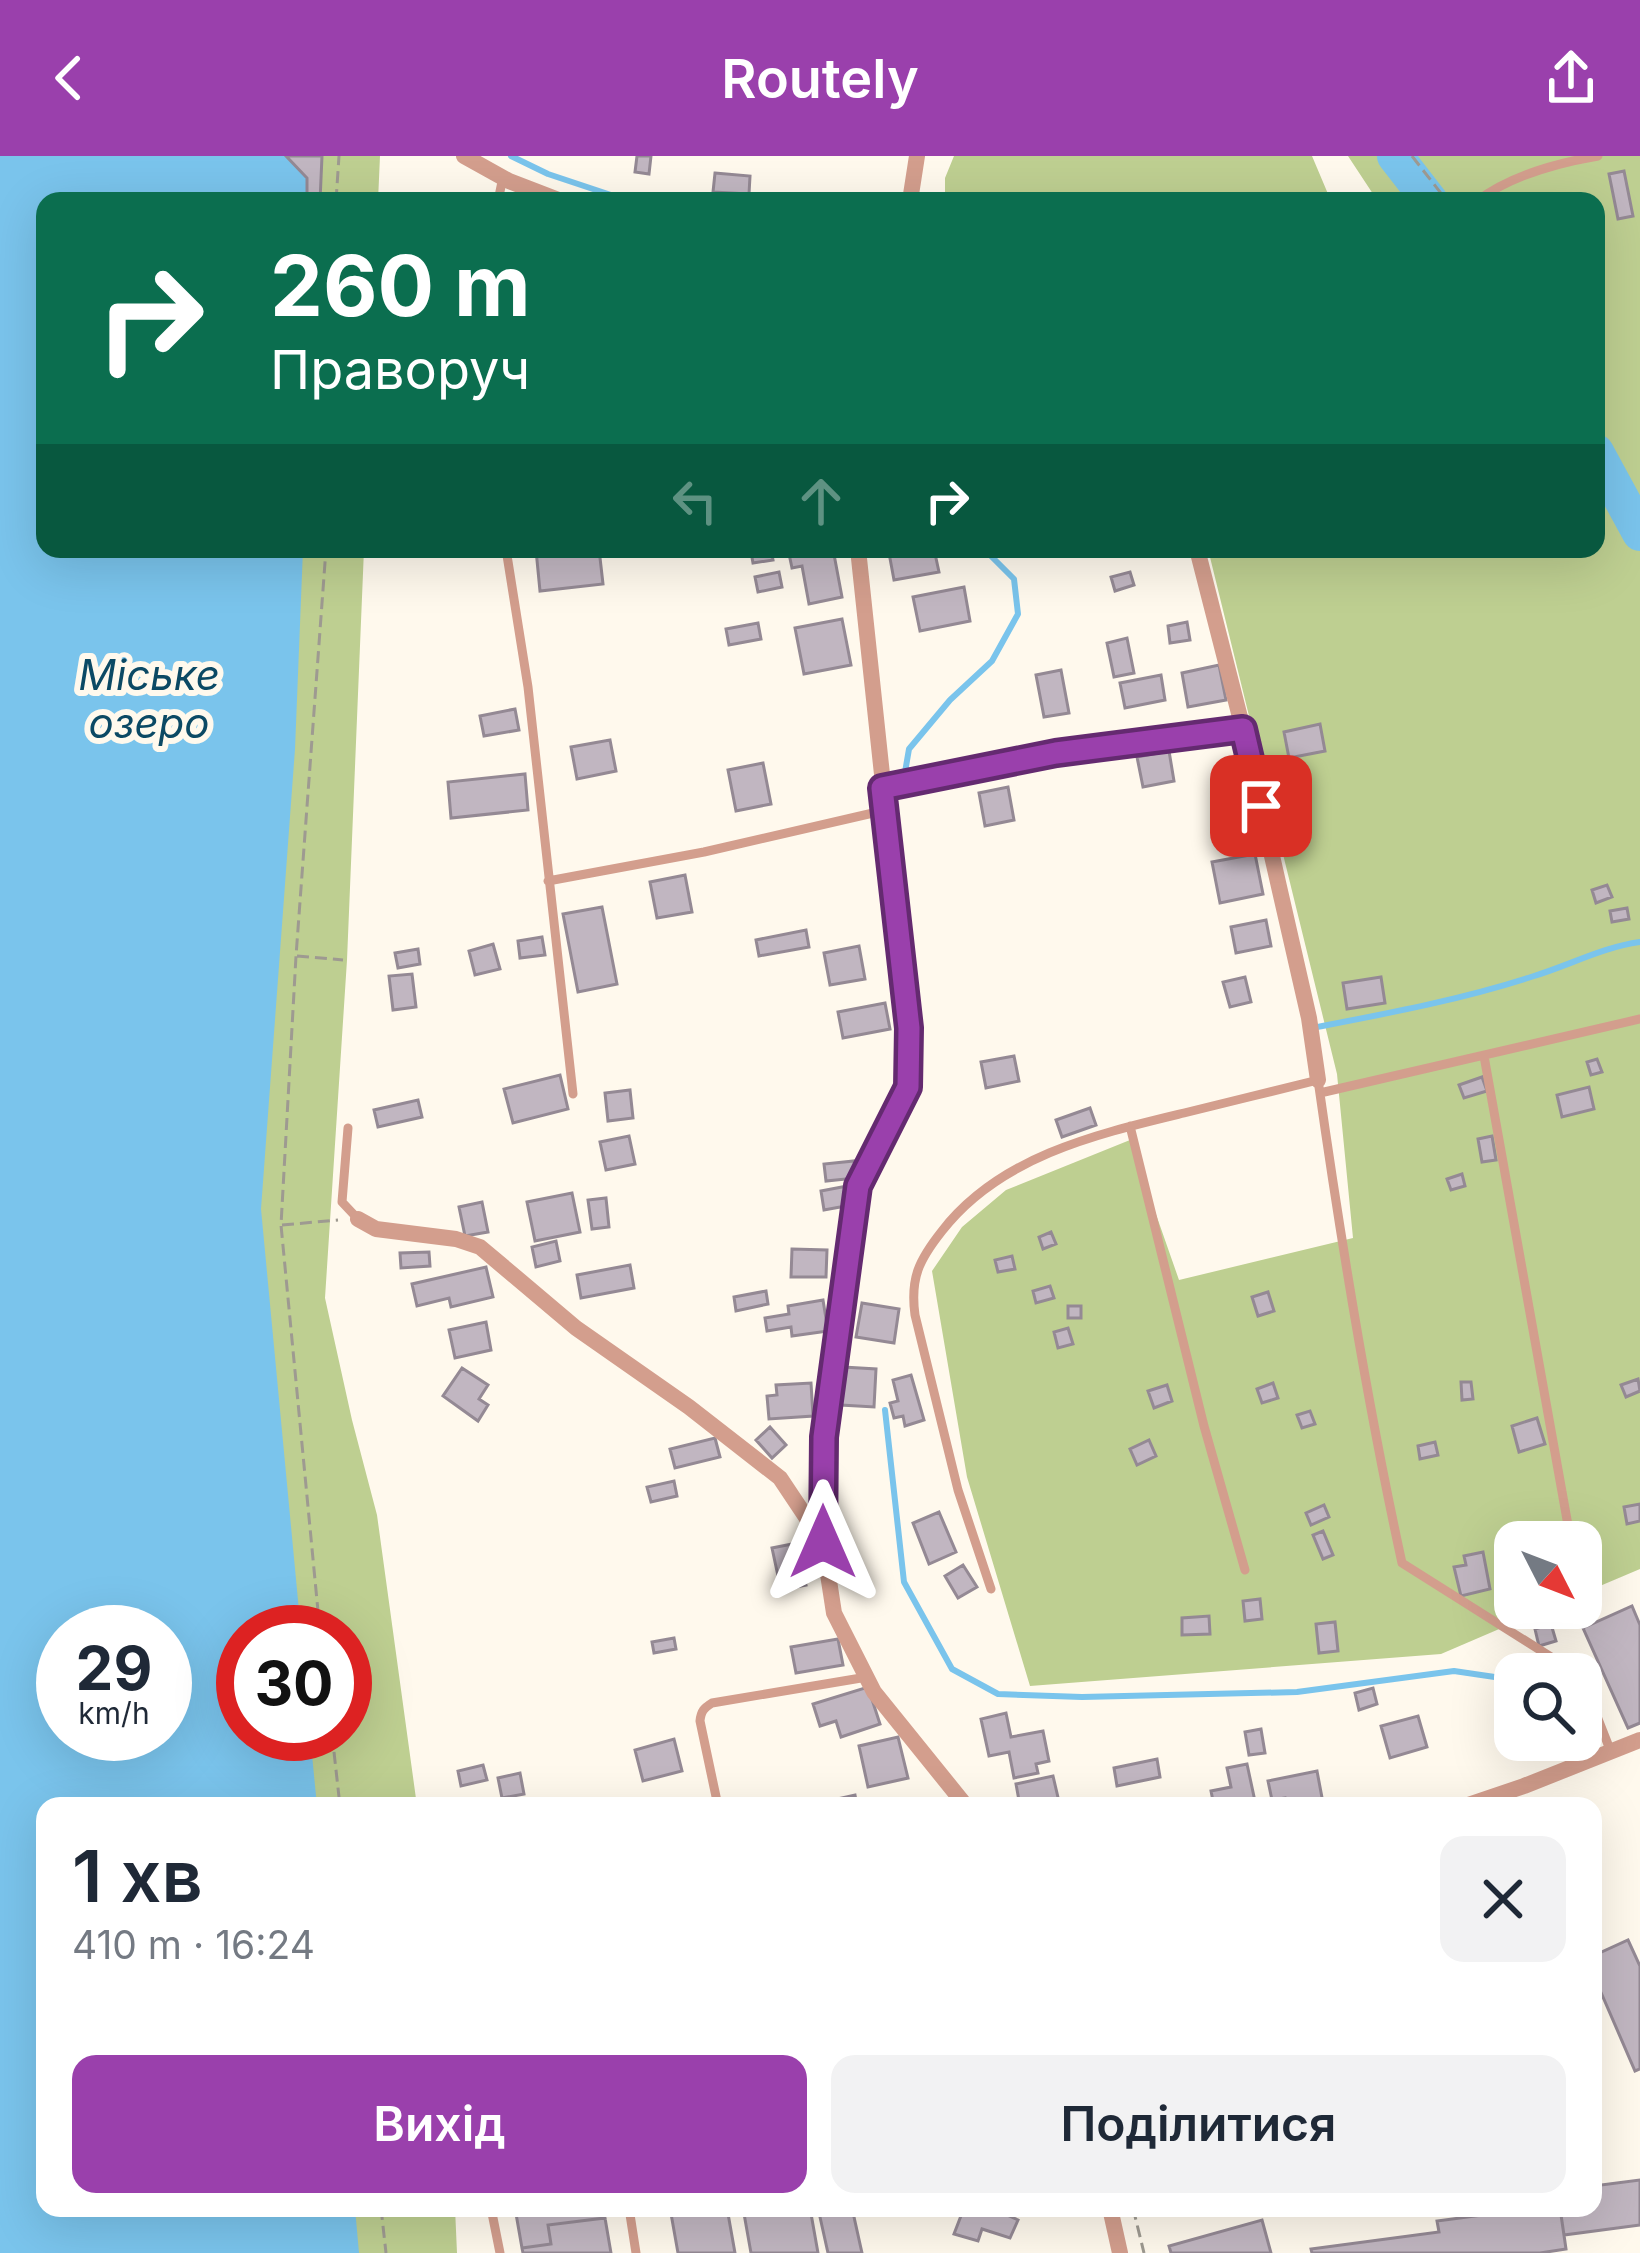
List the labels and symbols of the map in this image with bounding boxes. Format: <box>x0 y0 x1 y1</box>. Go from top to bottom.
water label: Міське озеро <box>78 649 220 748</box>
pin <box>1210 755 1312 857</box>
position arrow <box>760 1479 886 1605</box>
north arrow <box>1494 1521 1602 1629</box>
speed limit sign: 30 <box>216 1605 372 1761</box>

